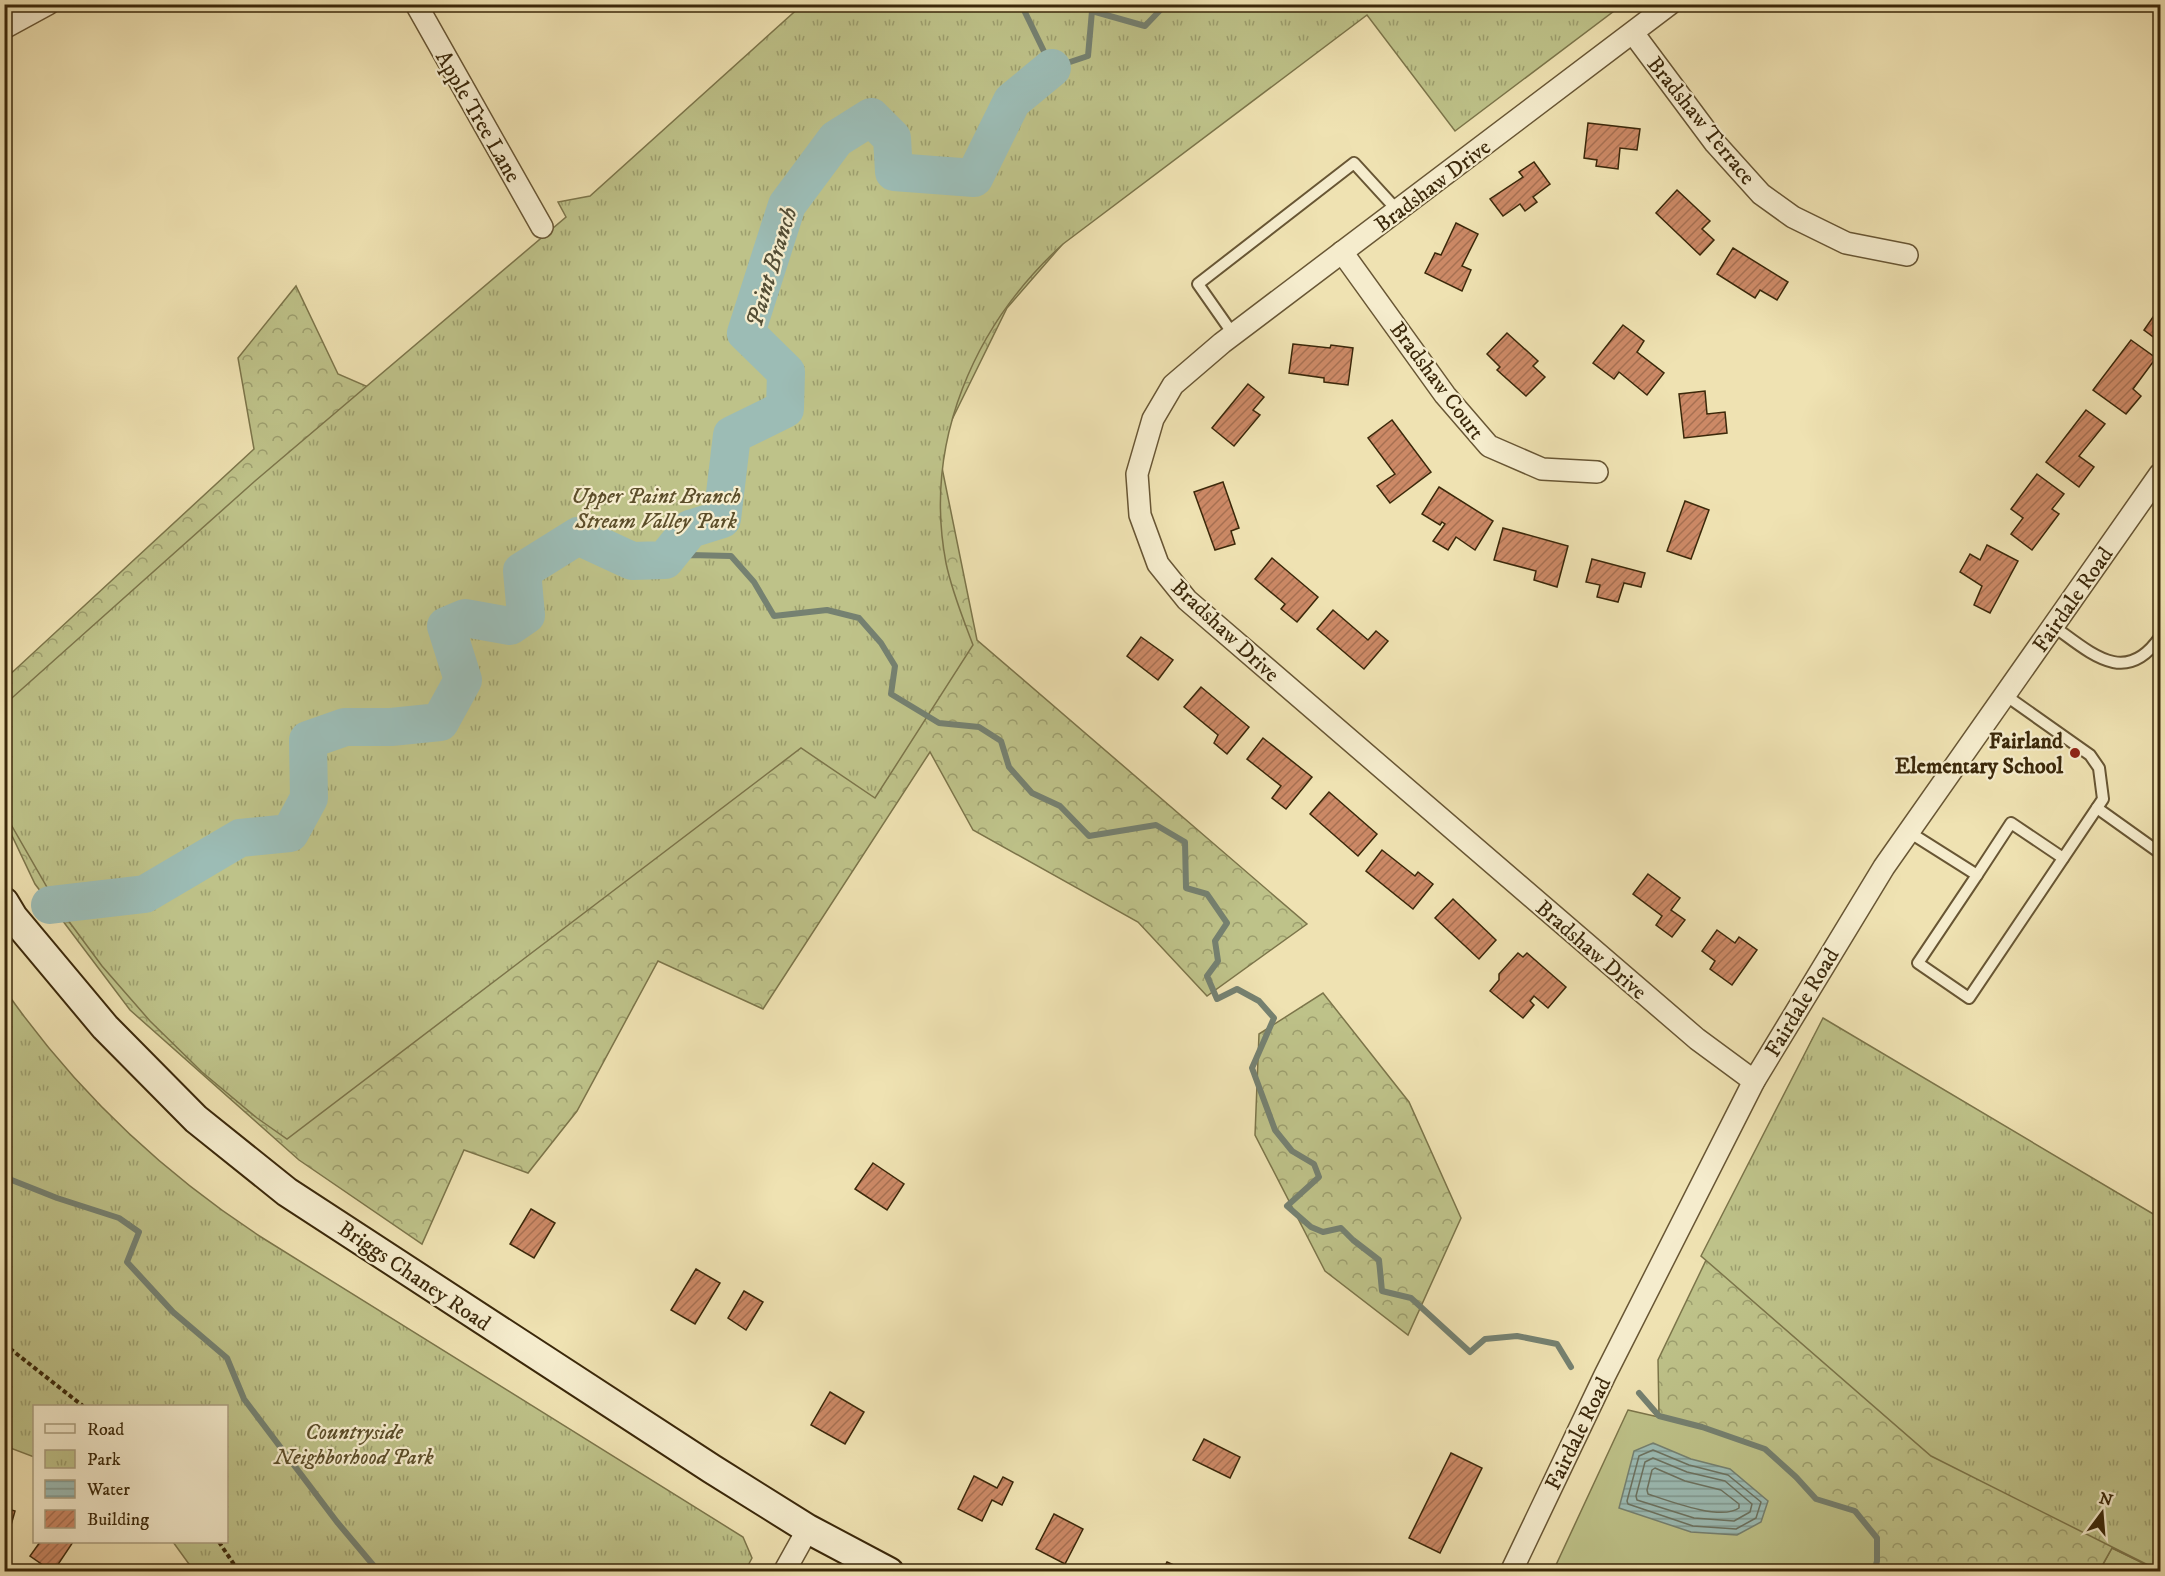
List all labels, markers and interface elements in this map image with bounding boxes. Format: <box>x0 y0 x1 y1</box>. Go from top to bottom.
street label: Apple Tree Lane <box>429 46 526 187</box>
street label: Bradshaw Terrace <box>1641 51 1761 190</box>
street label: Bradshaw Drive <box>1370 134 1496 239</box>
water label: Paint Branch <box>739 203 805 331</box>
street label: Bradshaw Court <box>1384 317 1490 445</box>
park label: Upper Paint Branch Stream Valley Park <box>571 483 741 535</box>
street label: Fairdale Road <box>2027 542 2119 658</box>
street label: Bradshaw Drive <box>1165 574 1285 688</box>
place label: Fairland Elementary School <box>1895 728 2064 780</box>
marker: Fairland Elementary School <box>2068 746 2082 760</box>
street label: Bradshaw Drive <box>1530 895 1652 1006</box>
street label: Fairdale Road <box>1759 943 1845 1062</box>
street label: Briggs Chaney Road <box>333 1215 495 1337</box>
street label: Fairdale Road <box>1539 1373 1617 1494</box>
legend <box>33 1405 228 1543</box>
text: Road <box>87 1419 124 1441</box>
park label: Countryside Neighborhood Park <box>272 1419 435 1471</box>
text: Park <box>87 1449 121 1471</box>
text: Water <box>86 1479 130 1501</box>
north arrow <box>2072 1483 2132 1543</box>
text: N <box>2097 1488 2115 1511</box>
text: Building <box>87 1509 149 1531</box>

